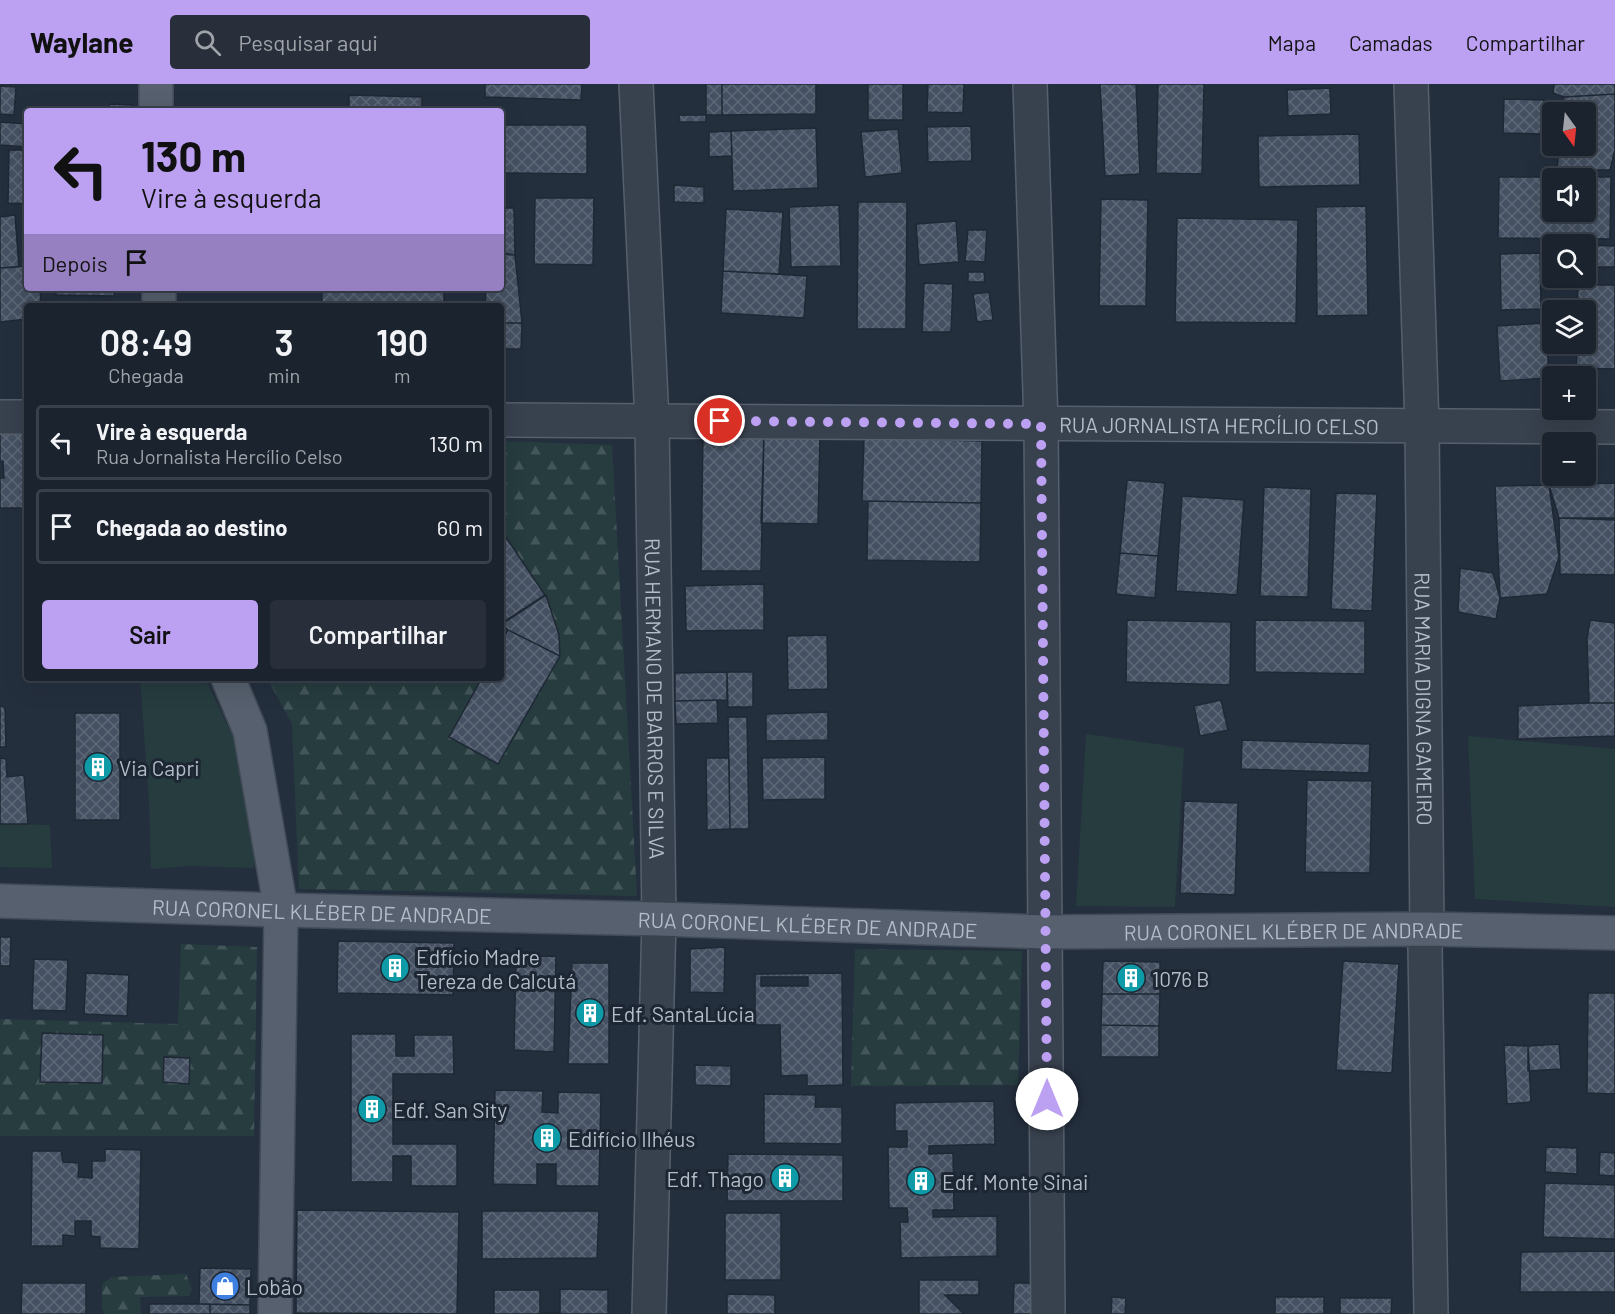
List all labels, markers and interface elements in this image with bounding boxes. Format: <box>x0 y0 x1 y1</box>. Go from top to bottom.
search box <box>170 15 590 69</box>
text: Waylane <box>30 25 134 59</box>
icon: search <box>191 26 224 59</box>
text: Pesquisar aqui <box>239 29 378 55</box>
text: Mapa <box>1268 30 1316 55</box>
text: Camadas <box>1349 30 1433 55</box>
text: Compartilhar <box>1466 30 1585 55</box>
north arrow <box>1542 102 1596 156</box>
map controls <box>1542 102 1596 486</box>
text: 130 m <box>141 130 246 180</box>
icon: left <box>42 132 120 210</box>
button: sound <box>1542 168 1596 222</box>
text: Vire à esquerda <box>141 181 322 213</box>
button: search <box>1542 234 1596 288</box>
icon: arrive <box>120 246 153 279</box>
text: Depois <box>42 250 108 276</box>
button: layers <box>1542 300 1596 354</box>
text: 08:49 <box>100 320 192 363</box>
text: 3 <box>275 320 294 363</box>
text: 190 <box>376 320 428 363</box>
text: Chegada <box>108 363 184 387</box>
text: min <box>268 363 300 387</box>
text: m <box>394 363 410 387</box>
button: + <box>1542 366 1596 420</box>
pin <box>694 395 745 446</box>
icon: arrive <box>703 404 736 437</box>
street label: RUA JORNALISTA HERCÍLIO CELSO <box>1059 411 1379 438</box>
text: Vire à esquerda <box>96 418 247 444</box>
icon: left <box>45 426 78 459</box>
text: 130 m <box>429 430 483 456</box>
button: − <box>1542 432 1596 486</box>
text: Rua Jornalista Hercílio Celso <box>96 444 343 468</box>
icon: arrive <box>45 510 78 543</box>
text: Chegada ao destino <box>96 514 287 540</box>
text: 60 m <box>437 514 483 540</box>
street label: RUA HERMANO DE BARROS E SILVA <box>641 538 671 860</box>
street label: RUA MARIA DIGNA GAMEIRO <box>1411 572 1438 826</box>
button: Sair <box>42 600 258 669</box>
button: Compartilhar <box>270 600 486 669</box>
building icon: Via Capri <box>82 751 114 783</box>
place label: Via Capri <box>119 755 200 780</box>
street label: RUA CORONEL KLÉBER DE ANDRADE <box>152 893 492 928</box>
street label: RUA CORONEL KLÉBER DE ANDRADE <box>638 906 978 942</box>
street label: RUA CORONEL KLÉBER DE ANDRADE <box>1124 916 1464 944</box>
place label: Edfício Madre Tereza de Calcutá <box>416 944 576 993</box>
building icon: Edfício Madre Tereza de Calcutá <box>379 952 411 984</box>
building icon: 1076 B <box>1115 962 1147 994</box>
place label: 1076 B <box>1152 966 1209 991</box>
building icon: Edf. SantaLúcia <box>574 997 606 1029</box>
place label: Edf. SantaLúcia <box>611 1001 755 1026</box>
position arrow <box>1015 1067 1079 1131</box>
building icon: Edf. San Sity <box>356 1093 388 1125</box>
place label: Edf. San Sity <box>393 1097 507 1122</box>
building icon: Edifício Ilhéus <box>531 1122 563 1154</box>
place label: Edifício Ilhéus <box>568 1126 695 1151</box>
building icon: Edf. Thago <box>769 1162 801 1194</box>
building icon: Edf. Monte Sinai <box>905 1165 937 1197</box>
place label: Edf. Thago <box>667 1166 764 1191</box>
place label: Edf. Monte Sinai <box>942 1169 1088 1194</box>
shop icon: Lobão <box>209 1270 241 1302</box>
place label: Lobão <box>246 1274 303 1299</box>

